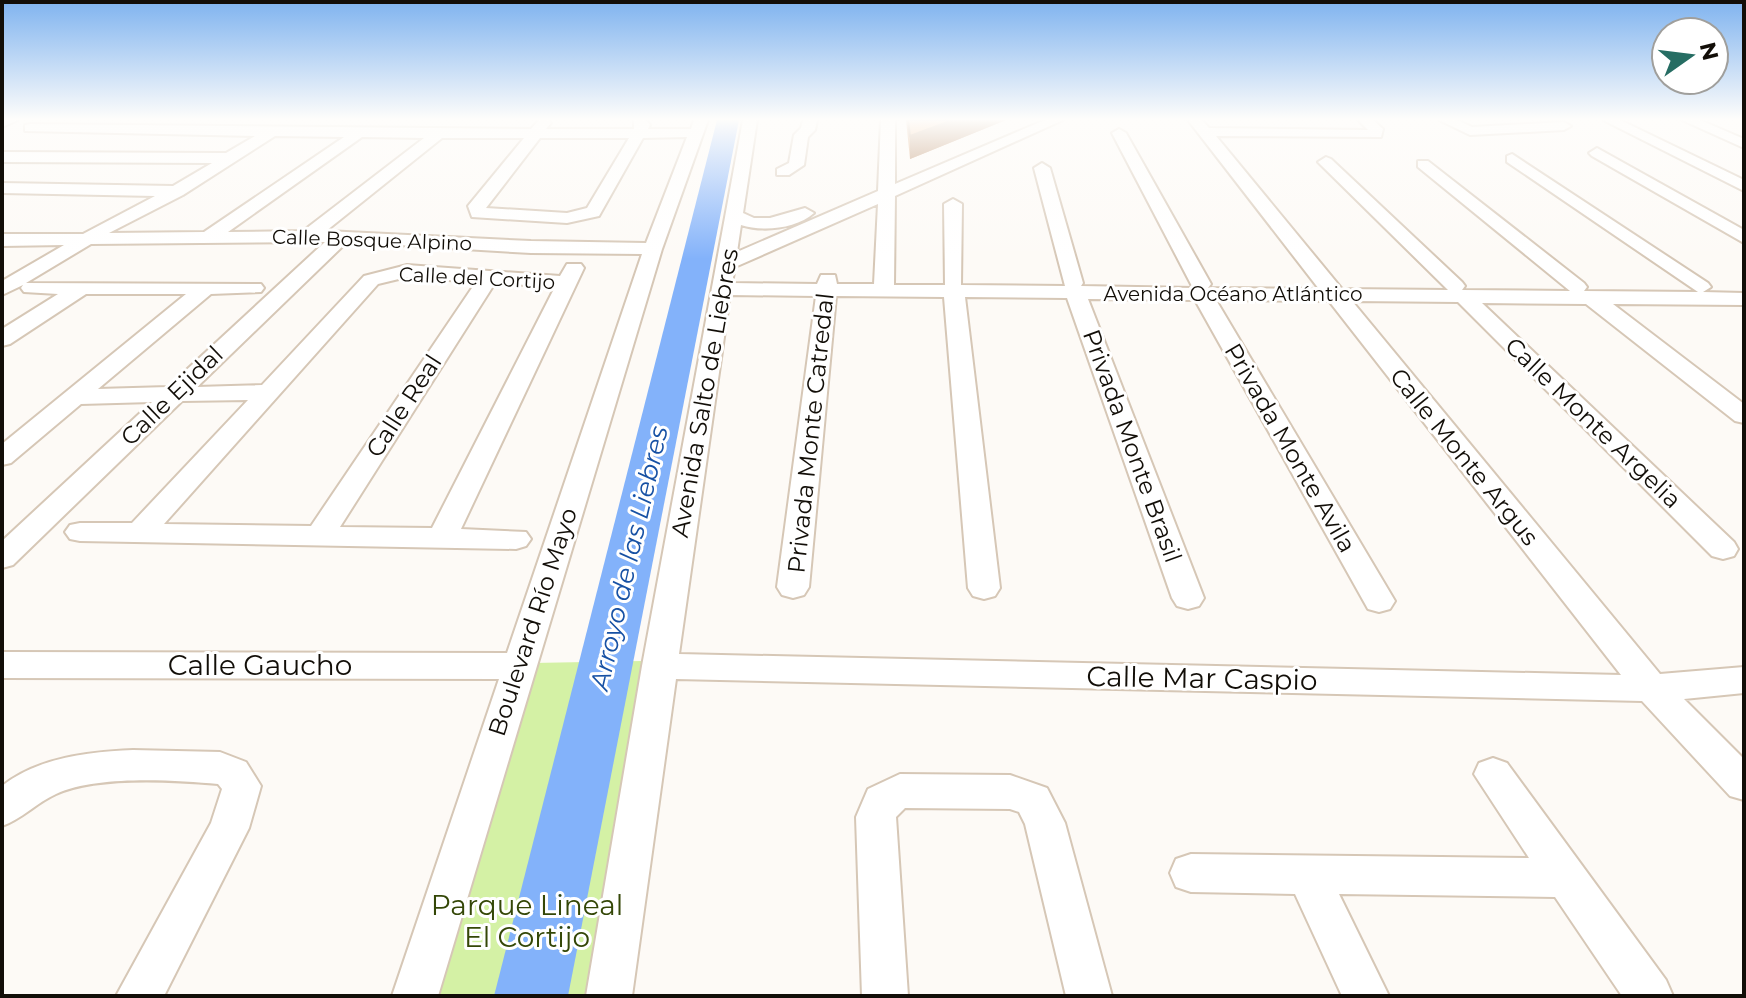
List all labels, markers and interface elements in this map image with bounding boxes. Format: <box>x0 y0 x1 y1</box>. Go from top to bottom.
north arrow <box>1650 16 1730 96</box>
text: N <box>1694 39 1724 63</box>
street label: Calle Bosque Alpino <box>271 225 473 255</box>
street label: Avenida Salto de Liebres <box>665 246 744 540</box>
street label: Calle del Cortijo <box>398 262 556 294</box>
street label: Avenida Océano Atlántico <box>1104 282 1362 306</box>
street label: Privada Monte Catredal <box>781 291 840 575</box>
street label: Privada Monte Brasil <box>1077 325 1188 566</box>
street label: Calle Monte Argelia <box>1499 331 1687 514</box>
street label: Privada Monte Avila <box>1219 338 1362 558</box>
street label: Calle Ejidal <box>115 340 229 451</box>
street label: Calle Real <box>360 349 448 463</box>
street label: Calle Monte Argus <box>1384 362 1545 551</box>
water label: Arroyo de las Liebres <box>583 423 675 695</box>
street label: Boulevard Río Mayo <box>482 504 583 740</box>
street label: Calle Gaucho <box>168 648 352 682</box>
street label: Calle Mar Caspio <box>1086 659 1318 697</box>
park label: Parque Lineal El Cortijo <box>431 888 623 954</box>

